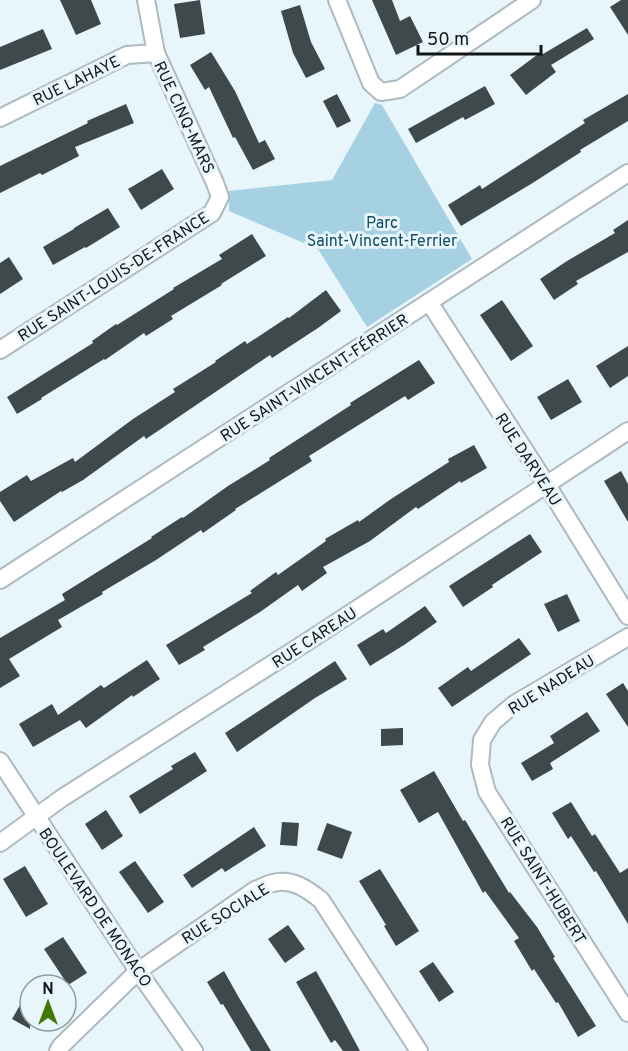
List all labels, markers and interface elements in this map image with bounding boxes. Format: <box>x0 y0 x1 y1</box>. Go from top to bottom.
scale bar <box>418 18 541 56</box>
text: 50 m <box>427 29 469 52</box>
street label: RUE LAHAYE <box>30 52 124 111</box>
street label: RUE CINQ-MARS <box>148 58 218 177</box>
street label: RUE SAINT-LOUIS-DE-FRANCE <box>15 208 214 347</box>
park label: Parc Saint-Vincent-Ferrier <box>307 214 457 252</box>
street label: RUE SAINT-VINCENT-FÉRRIER <box>216 309 413 447</box>
street label: RUE DARVEAU <box>490 410 565 510</box>
street label: RUE CAREAU <box>269 604 361 673</box>
street label: RUE NADEAU <box>505 651 599 720</box>
street label: RUE SAINT-HUBERT <box>495 814 590 949</box>
street label: BOULEVARD DE MONACO <box>36 824 156 990</box>
street label: RUE SOCIALE <box>179 880 274 950</box>
north arrow <box>18 973 78 1033</box>

